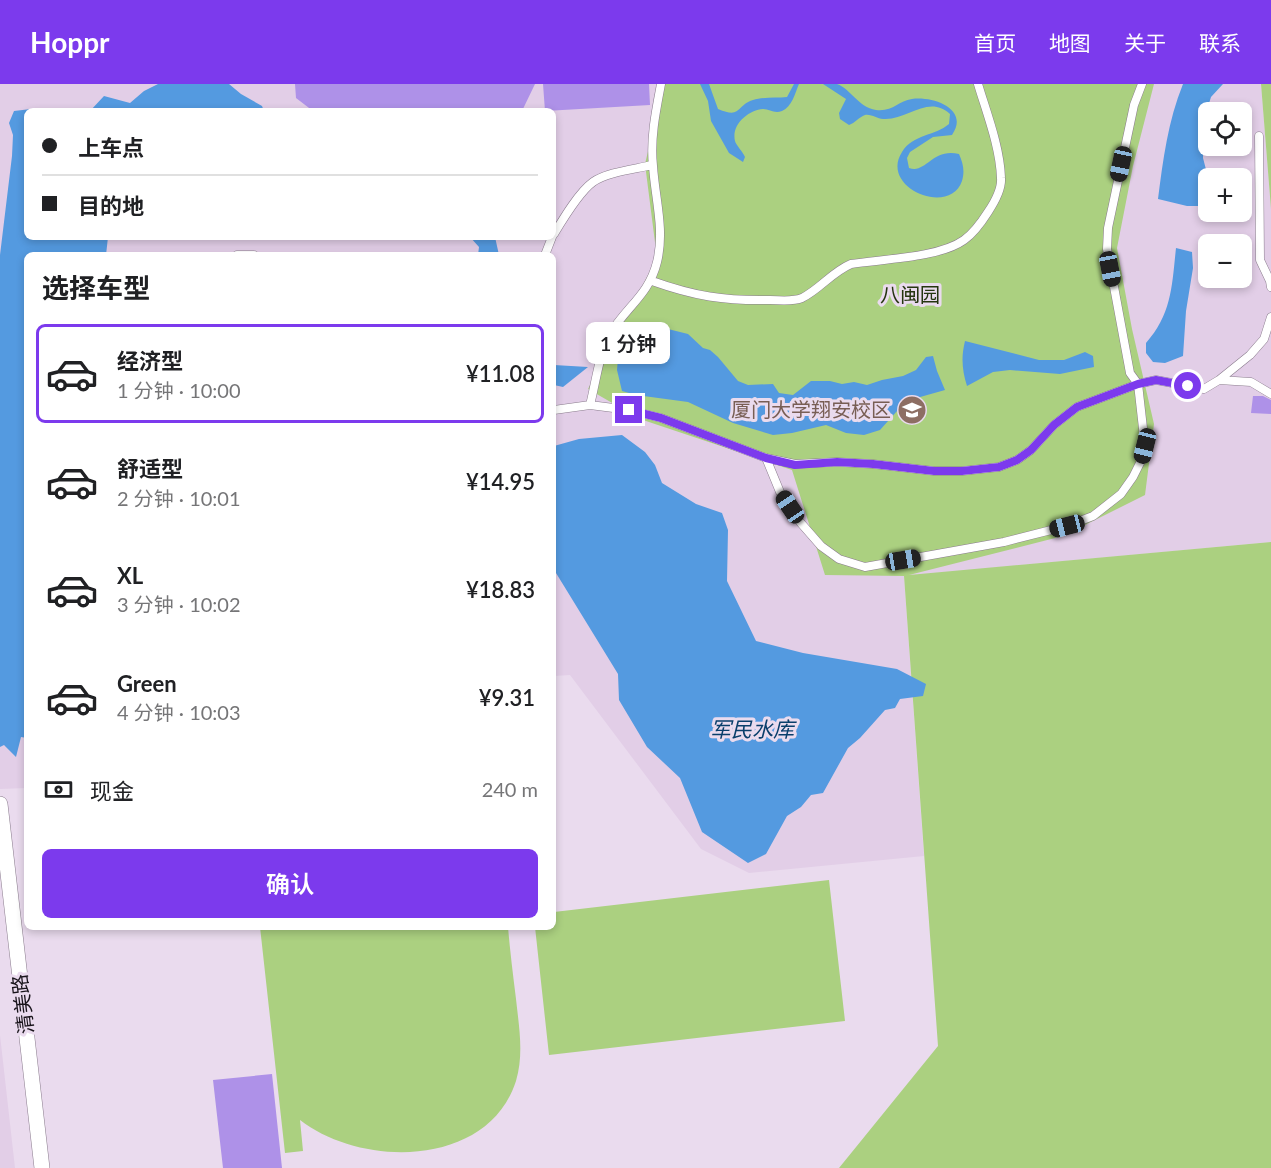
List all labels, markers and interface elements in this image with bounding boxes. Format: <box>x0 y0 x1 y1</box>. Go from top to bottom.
text: Hoppr <box>30 25 109 59</box>
text: 首页 <box>974 30 1016 55</box>
text: 地图 <box>1049 30 1091 55</box>
text: 关于 <box>1124 30 1166 55</box>
text: 联系 <box>1199 30 1241 55</box>
map controls <box>1198 102 1252 288</box>
button: locate <box>1198 102 1252 156</box>
text: 上车点 <box>78 134 144 161</box>
car <box>1108 145 1134 183</box>
button: + <box>1198 168 1252 222</box>
text: 目的地 <box>78 192 144 219</box>
button: − <box>1198 234 1252 288</box>
car <box>1098 250 1122 288</box>
text: 选择车型 <box>42 271 150 304</box>
park label: 八闽园 <box>880 282 940 306</box>
callout: 1 分钟 <box>587 323 671 365</box>
text: 1 分钟 <box>600 331 656 355</box>
icon: car <box>45 347 99 401</box>
text: 经济型 <box>117 347 183 374</box>
text: ¥11.08 <box>466 360 535 387</box>
route start <box>1174 372 1201 399</box>
text: 1 分钟 · 10:00 <box>117 378 241 402</box>
school or university icon: 厦门大学翔安校区 <box>896 394 928 426</box>
route end <box>615 396 642 423</box>
place label: 厦门大学翔安校区 <box>731 397 891 421</box>
car <box>1132 426 1158 466</box>
icon: car <box>45 455 99 509</box>
text: 舒适型 <box>117 455 183 482</box>
text: ¥14.95 <box>466 468 535 495</box>
text: 2 分钟 · 10:01 <box>117 486 241 510</box>
car <box>772 487 808 527</box>
car <box>1047 513 1087 539</box>
car <box>884 548 922 572</box>
text: XL <box>117 562 143 589</box>
icon: car <box>45 563 99 617</box>
text: ¥18.83 <box>466 576 535 603</box>
text: 3 分钟 · 10:02 <box>117 592 241 616</box>
text: Green <box>117 670 177 697</box>
icon: car <box>45 671 99 725</box>
text: ¥9.31 <box>479 684 535 711</box>
text: 4 分钟 · 10:03 <box>117 700 241 724</box>
water label: 军民水库 <box>710 716 797 741</box>
icon: cash <box>42 773 75 806</box>
text: 现金 <box>90 777 134 804</box>
text: 240 m <box>482 777 538 801</box>
button: 确认 <box>42 849 538 918</box>
street label: 清美路 <box>6 973 38 1035</box>

